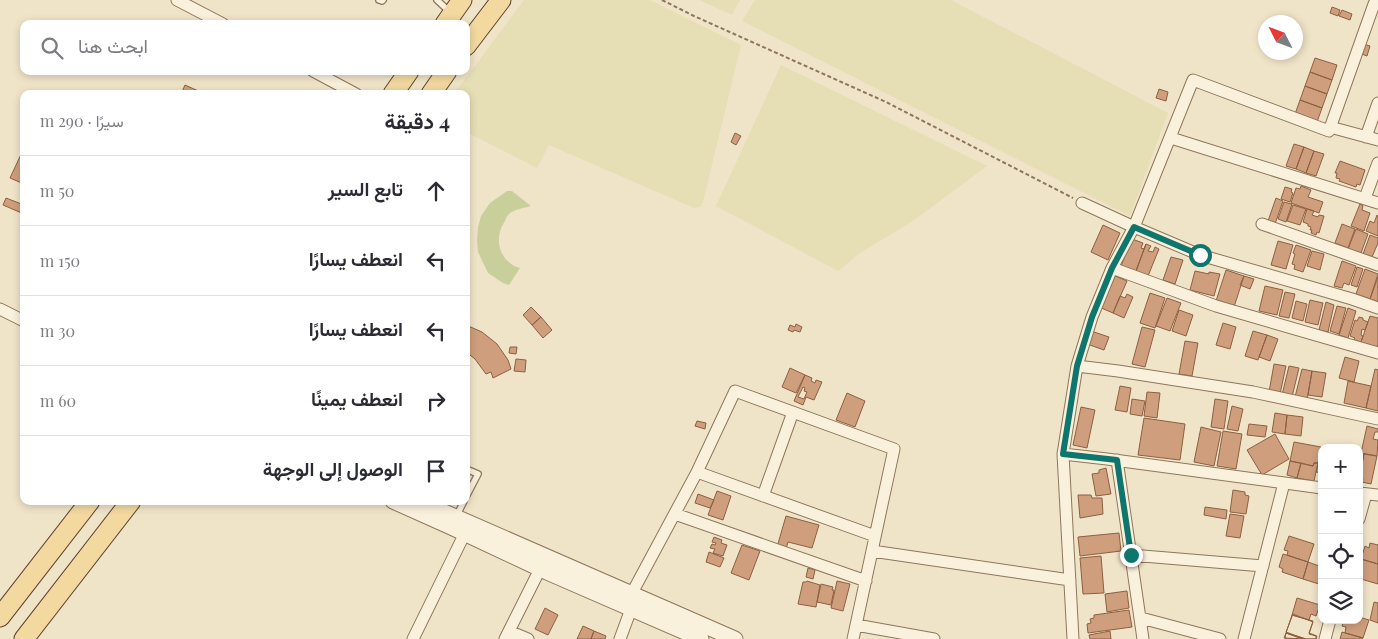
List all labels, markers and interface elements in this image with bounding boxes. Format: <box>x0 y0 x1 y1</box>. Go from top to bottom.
north arrow <box>1258 15 1303 60</box>
search box <box>20 20 470 75</box>
text: ابحث هنا <box>78 32 148 58</box>
icon: search <box>38 34 66 62</box>
text: 4 دقيقة <box>384 106 450 134</box>
text: سيرًا · 290 m <box>40 110 124 131</box>
text: تابع السير <box>328 175 403 201</box>
icon: ahead <box>422 177 450 205</box>
text: 50 m <box>40 180 74 201</box>
route start <box>1189 244 1212 267</box>
text: انعطف يسارًا <box>309 245 403 271</box>
icon: left <box>422 247 450 275</box>
text: 150 m <box>40 250 80 271</box>
text: انعطف يسارًا <box>309 315 403 341</box>
icon: left <box>422 317 450 345</box>
text: 30 m <box>40 320 75 341</box>
text: انعطف يمينًا <box>311 385 403 411</box>
icon: right <box>422 387 450 415</box>
text: 60 m <box>40 390 76 411</box>
map controls <box>1318 444 1363 624</box>
button: + <box>1318 444 1363 489</box>
text: الوصول إلى الوجهة <box>263 455 403 481</box>
icon: arrive <box>422 457 450 485</box>
button: − <box>1318 489 1363 534</box>
button: locate <box>1318 534 1363 579</box>
route end <box>1120 544 1143 567</box>
button: layers <box>1318 579 1363 624</box>

